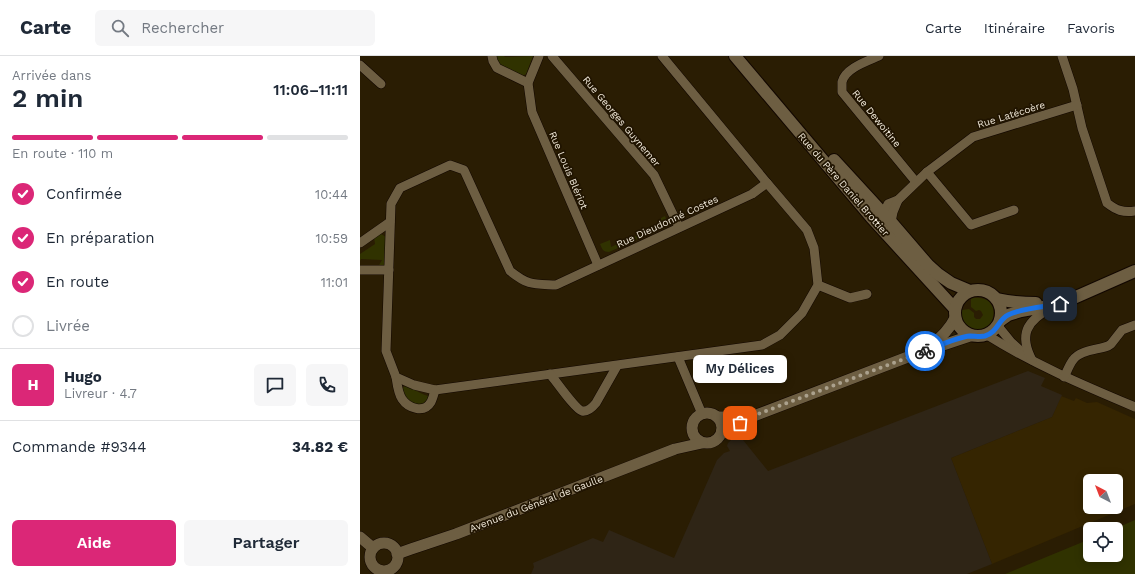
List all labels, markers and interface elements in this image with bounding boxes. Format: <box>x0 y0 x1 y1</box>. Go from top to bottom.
search box <box>95 10 375 46</box>
text: Carte <box>20 16 71 39</box>
icon: search <box>109 17 131 39</box>
text: Rechercher <box>141 19 224 37</box>
text: Carte <box>925 20 962 36</box>
text: Itinéraire <box>984 20 1045 36</box>
text: Favoris <box>1067 20 1115 36</box>
text: Arrivée dans <box>12 68 91 83</box>
street label: Rue Georges Guynemer <box>581 74 663 169</box>
text: 11:06–11:11 <box>273 81 348 99</box>
text: 2 min <box>12 83 83 113</box>
street label: Rue Dewoitine <box>850 87 903 149</box>
street label: Rue Latécoère <box>976 99 1047 130</box>
street label: Rue Louis Blériot <box>547 130 590 211</box>
street label: Rue du Père Daniel Brottier <box>796 131 891 238</box>
text: En route · 110 m <box>12 146 113 161</box>
icon: check <box>12 183 34 205</box>
text: Confirmée <box>46 185 122 203</box>
text: 10:44 <box>315 187 348 202</box>
street label: Rue Dieudonné Costes <box>615 193 720 250</box>
icon: check <box>12 227 34 249</box>
text: En préparation <box>46 229 154 247</box>
text: 10:59 <box>315 231 348 246</box>
icon: check <box>12 271 34 293</box>
text: En route <box>46 273 109 291</box>
text: 11:01 <box>321 275 348 290</box>
pin <box>1043 287 1077 321</box>
icon: home <box>1049 293 1071 315</box>
text: Livrée <box>46 317 90 335</box>
courier <box>905 331 945 371</box>
icon: bike <box>914 340 936 362</box>
callout: My Délices <box>693 355 787 383</box>
text: My Délices <box>706 361 774 376</box>
button: chat <box>254 364 296 406</box>
button: phone <box>306 364 348 406</box>
text: Hugo <box>64 368 102 386</box>
text: H <box>27 376 39 394</box>
text: Livreur · 4.7 <box>64 386 137 401</box>
pin <box>723 406 757 440</box>
icon: bag <box>729 412 751 434</box>
text: Commande #9344 <box>12 438 146 456</box>
text: 34.82 € <box>292 438 348 456</box>
street label: Avenue du Général de Gaulle <box>468 473 605 534</box>
north arrow <box>1083 474 1123 514</box>
map controls <box>1083 474 1123 562</box>
button: Aide <box>12 520 176 566</box>
button: Partager <box>184 520 348 566</box>
button: locate <box>1083 522 1123 562</box>

